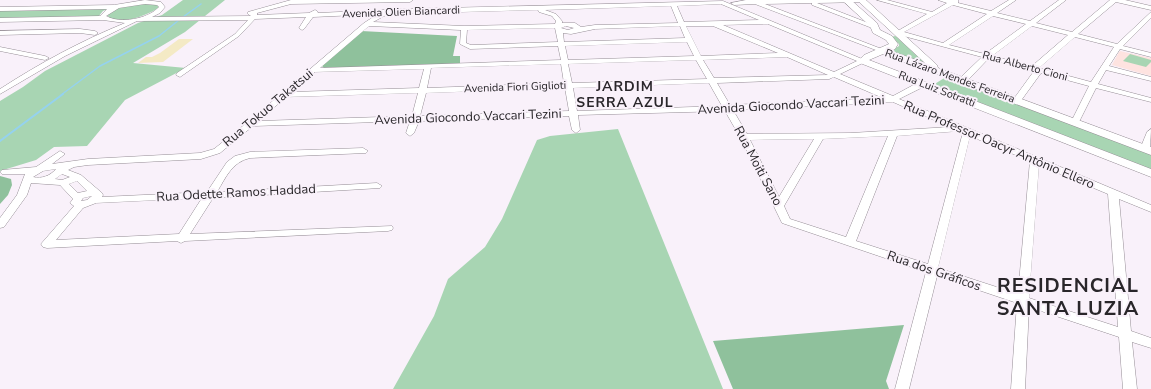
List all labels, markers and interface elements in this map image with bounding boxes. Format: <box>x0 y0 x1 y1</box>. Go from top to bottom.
street label: Avenida Olien Biancardi <box>342 2 460 22</box>
street label: Rua Lázaro Mendes Ferreira <box>883 45 1017 107</box>
street label: Rua Alberto Cioni <box>981 47 1069 85</box>
street label: Rua Tokuo Takatsui <box>219 65 317 151</box>
street label: Rua Luiz Sotratti <box>896 67 978 111</box>
district label: JARDIM SERRA AZUL <box>576 77 674 112</box>
street label: Avenida Fiori Giglioti <box>464 78 566 96</box>
street label: Avenida Giocondo Vaccari Tezini <box>697 91 885 119</box>
street label: Rua Professor Oacyr Antônio Ellero <box>901 96 1097 194</box>
street label: Avenida Giocondo Vaccari Tezini <box>374 105 562 129</box>
street label: Rua Moiti Sano <box>729 123 787 209</box>
street label: Rua Odette Ramos Haddad <box>156 180 316 206</box>
street label: Rua dos Gráficos <box>885 247 983 295</box>
district label: RESIDENCIAL SANTA LUZIA <box>997 272 1139 322</box>

